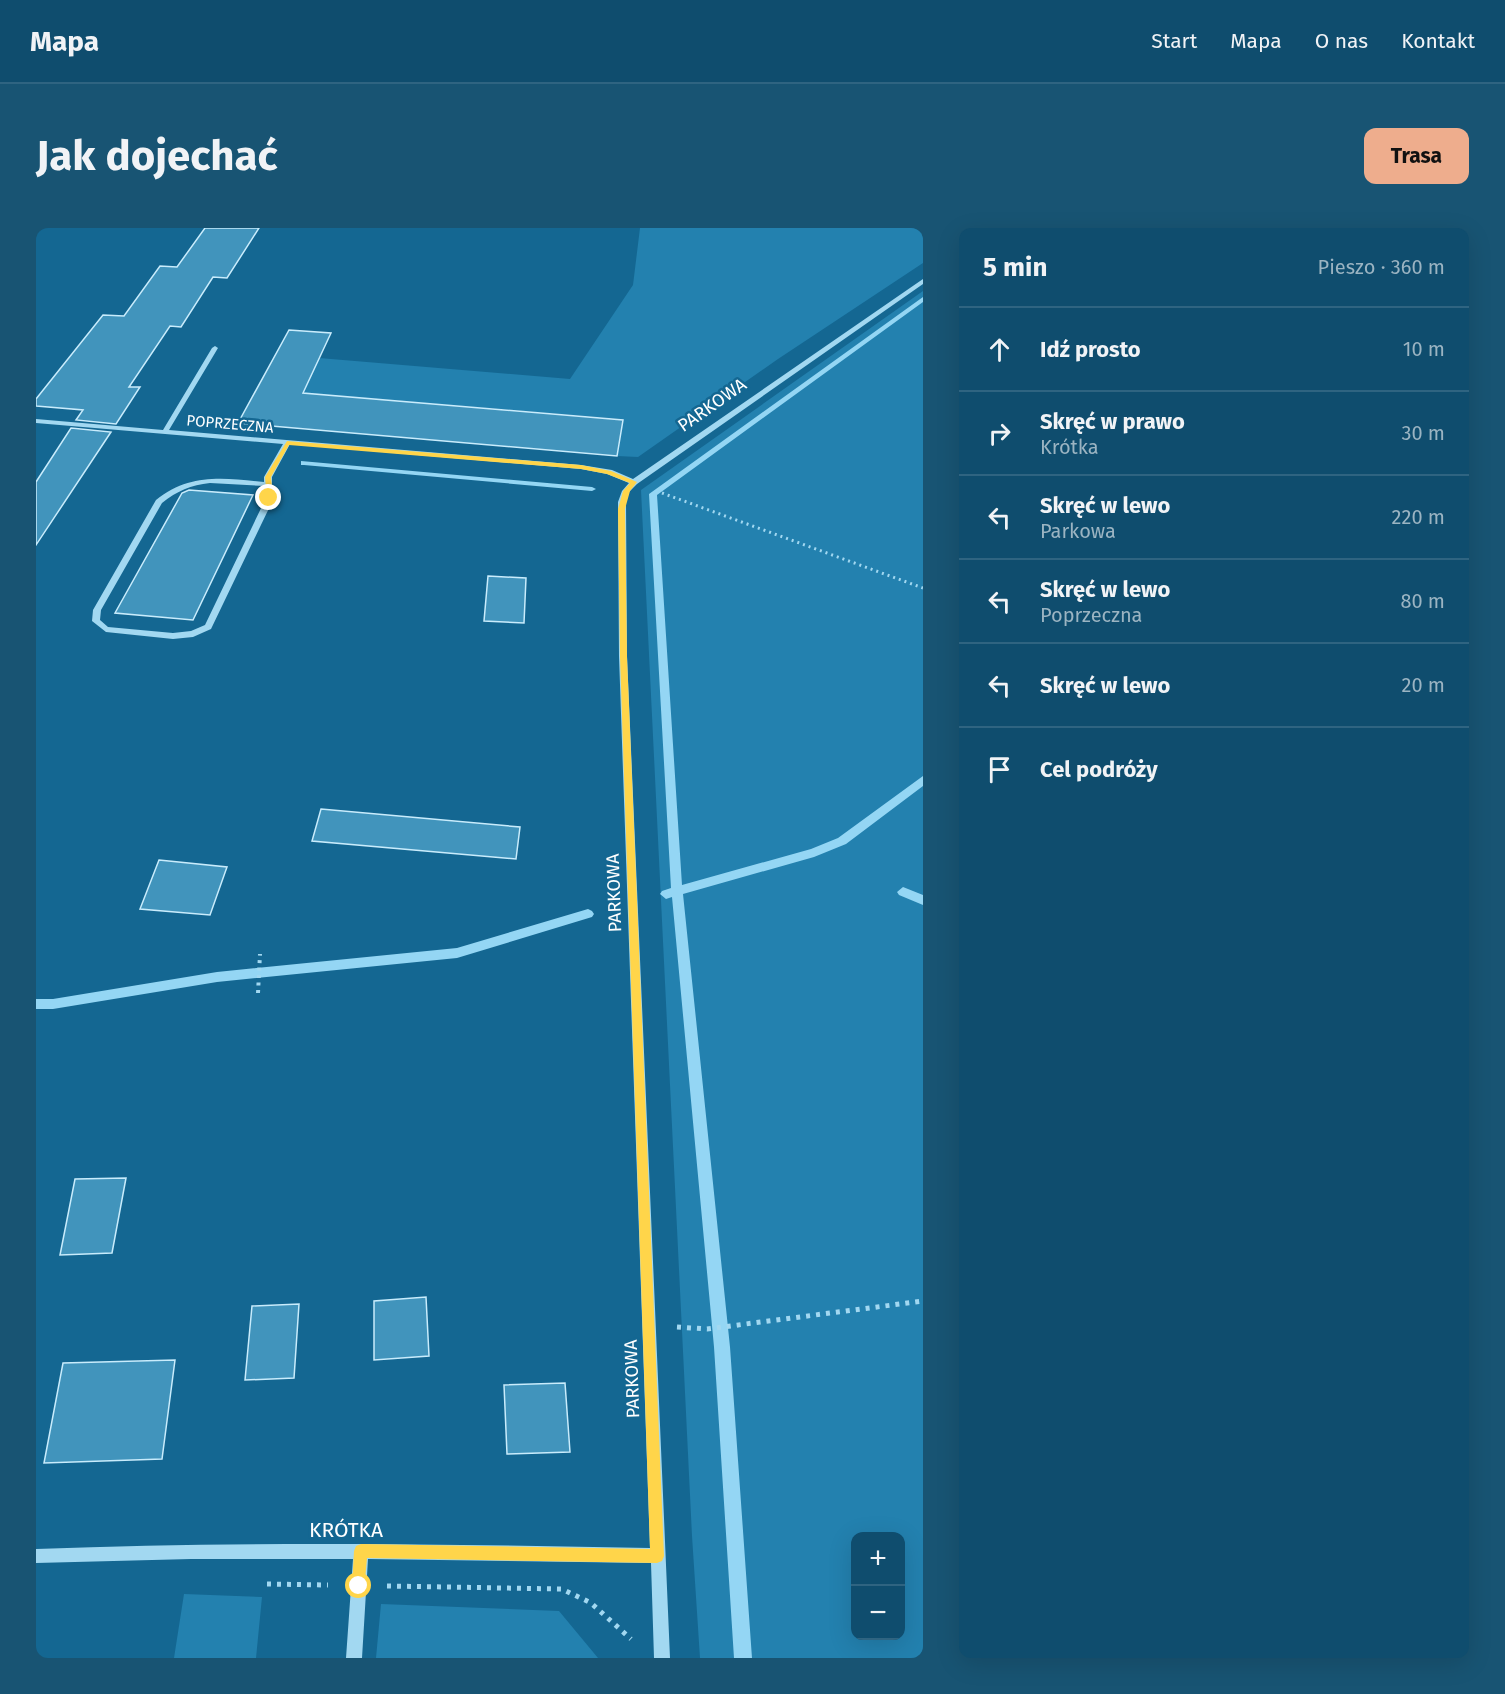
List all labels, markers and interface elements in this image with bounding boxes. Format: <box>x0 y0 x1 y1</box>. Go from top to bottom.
text: Mapa <box>30 25 99 58</box>
text: Start <box>1151 28 1197 54</box>
text: Mapa <box>1230 28 1282 54</box>
text: O nas <box>1315 28 1368 54</box>
text: Kontakt <box>1401 28 1475 54</box>
button: Trasa <box>1364 128 1469 184</box>
text: Jak dojechać <box>36 131 278 181</box>
text: 5 min <box>983 252 1047 283</box>
text: Pieszo · 360 m <box>1318 255 1445 279</box>
icon: ahead <box>983 333 1016 366</box>
text: Idź prosto <box>1040 336 1141 363</box>
text: 10 m <box>1403 337 1445 361</box>
street label: PARKOWA <box>674 373 751 437</box>
text: Skręć w prawo <box>1040 408 1185 435</box>
street label: POPRZECZNA <box>186 411 275 437</box>
icon: right <box>983 417 1016 450</box>
text: 30 m <box>1401 421 1445 445</box>
text: Krótka <box>1040 435 1099 459</box>
route end <box>255 484 281 510</box>
text: Skręć w lewo <box>1040 492 1170 519</box>
icon: left <box>983 501 1016 534</box>
text: 220 m <box>1392 505 1445 529</box>
text: Parkowa <box>1040 519 1116 543</box>
text: Skręć w lewo <box>1040 576 1170 603</box>
icon: left <box>983 585 1016 618</box>
text: 80 m <box>1400 589 1445 613</box>
text: Poprzeczna <box>1040 603 1143 627</box>
icon: left <box>983 669 1016 702</box>
text: Skręć w lewo <box>1040 672 1170 699</box>
text: 20 m <box>1402 673 1445 697</box>
icon: arrive <box>983 753 1016 786</box>
text: Cel podróży <box>1040 756 1158 783</box>
street label: PARKOWA <box>602 853 626 933</box>
street label: PARKOWA <box>620 1339 644 1419</box>
street label: KRÓTKA <box>309 1517 383 1543</box>
map controls <box>851 1532 905 1640</box>
button: + <box>851 1532 905 1586</box>
route start <box>345 1572 371 1598</box>
button: − <box>851 1586 905 1640</box>

